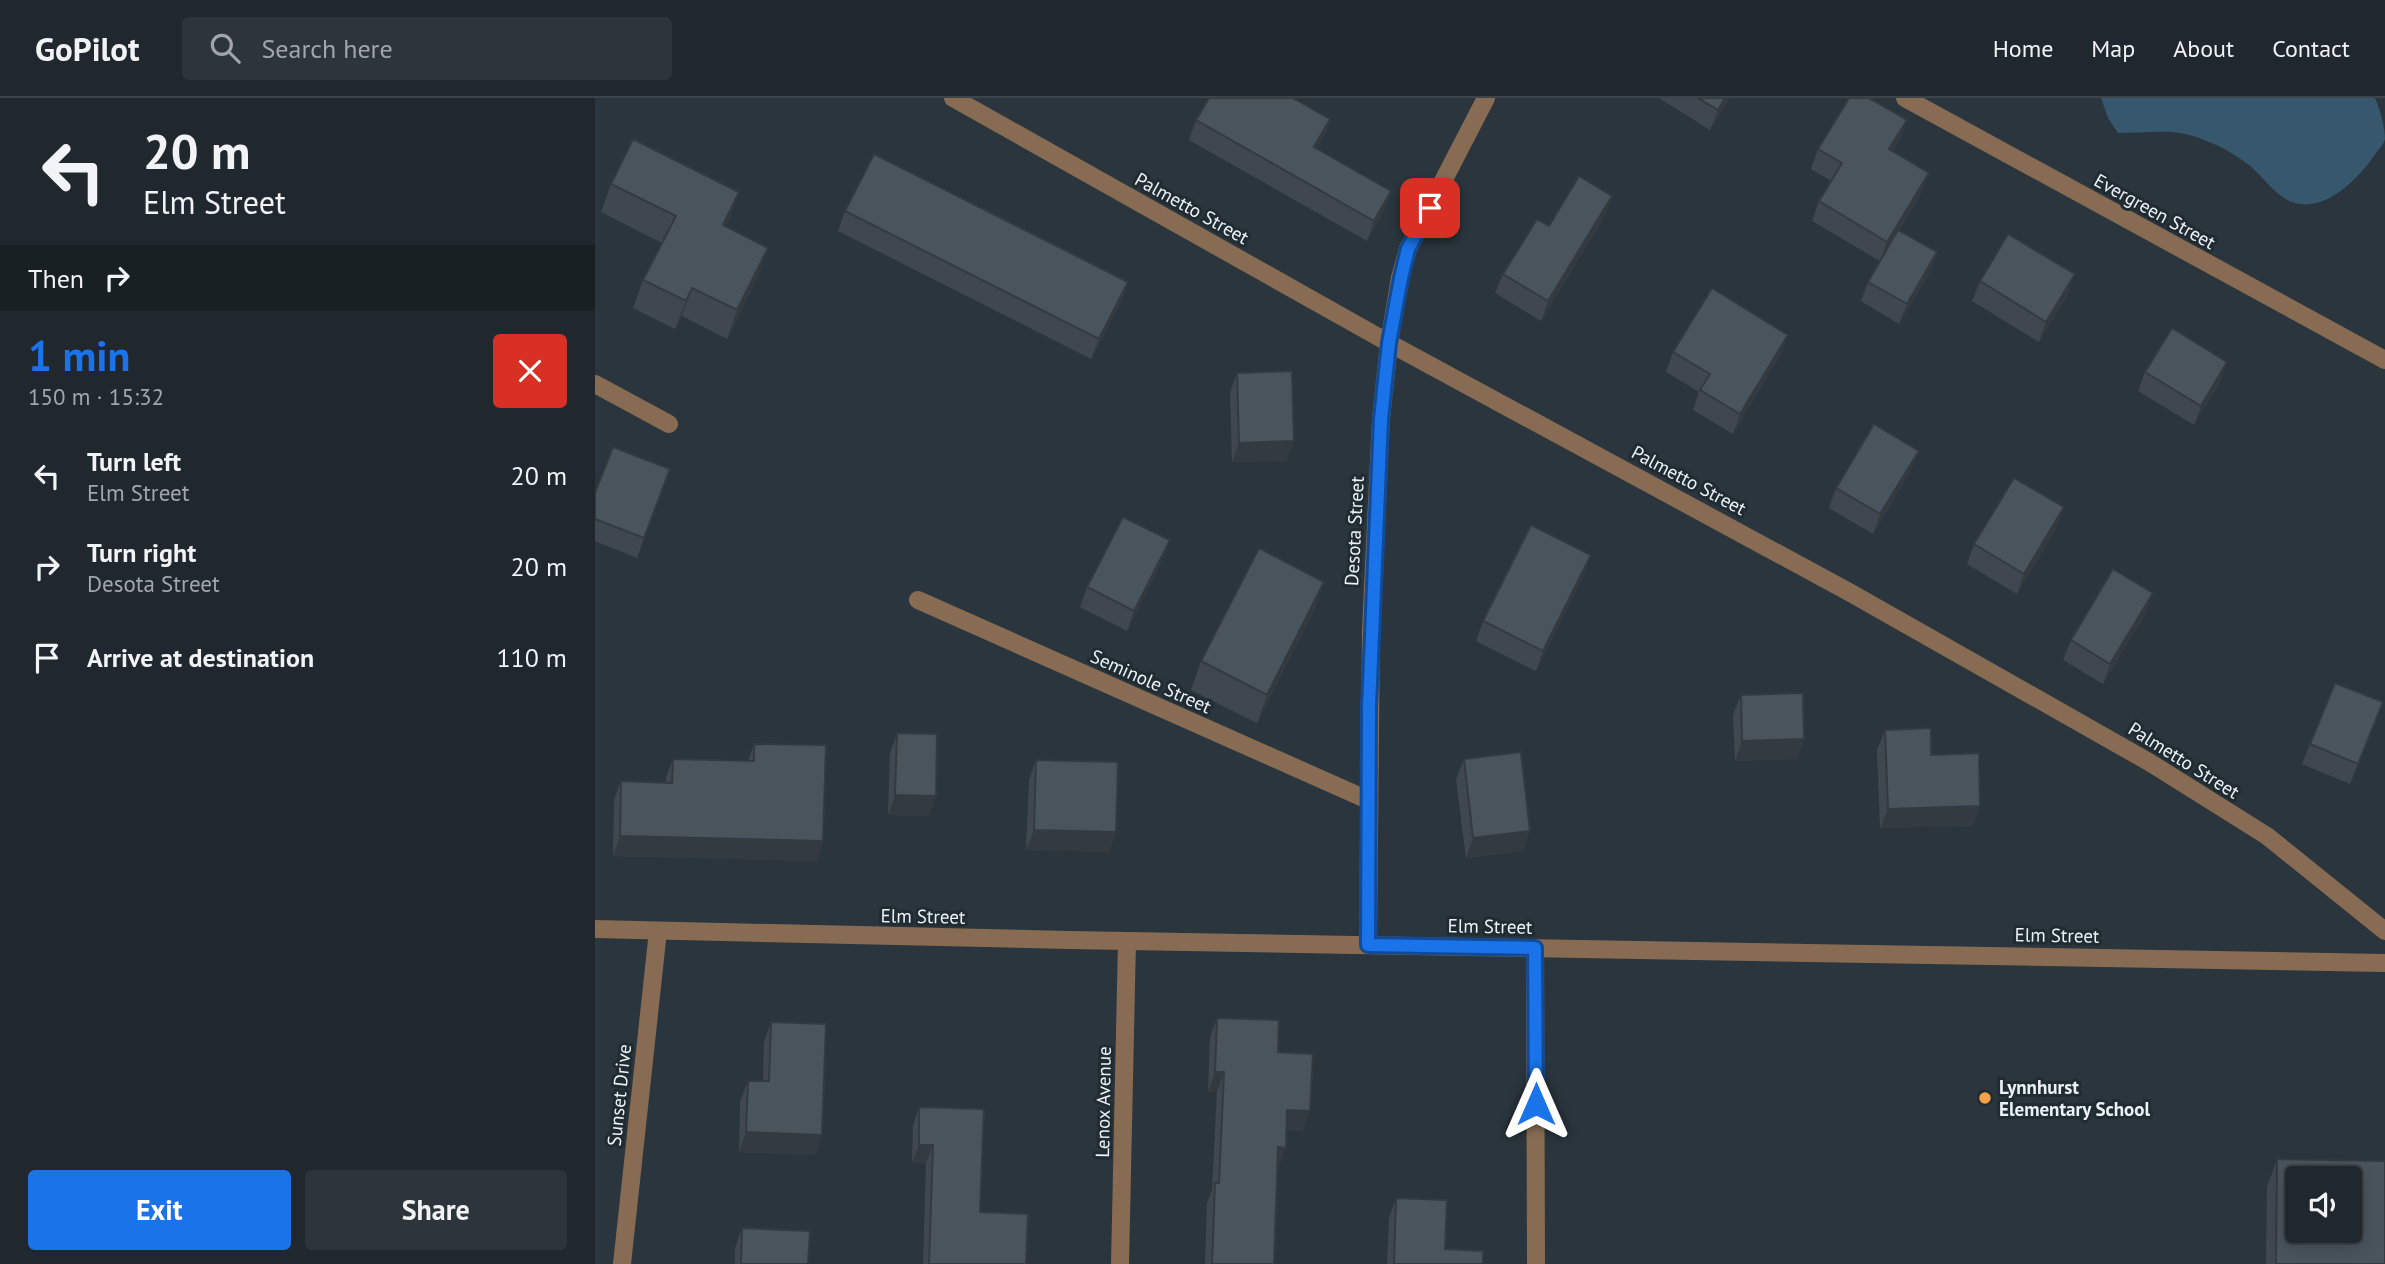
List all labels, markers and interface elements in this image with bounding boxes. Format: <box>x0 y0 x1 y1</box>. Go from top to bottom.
search box <box>182 17 672 80</box>
text: GoPilot <box>35 27 140 70</box>
icon: search <box>206 29 244 67</box>
text: Search here <box>262 32 393 65</box>
text: Home <box>1993 33 2053 64</box>
text: Map <box>2091 33 2135 64</box>
text: About <box>2173 33 2234 64</box>
text: Contact <box>2272 33 2350 64</box>
text: 20 m <box>143 119 250 183</box>
icon: left <box>28 126 119 217</box>
street label: Palmetto Street <box>1131 167 1254 249</box>
street label: Evergreen Street <box>2090 168 2220 254</box>
pin <box>1400 178 1460 238</box>
text: Elm Street <box>143 181 286 223</box>
icon: arrive <box>1411 189 1449 227</box>
icon: right <box>98 259 136 297</box>
text: Then <box>28 262 84 295</box>
text: 1 min <box>28 328 130 383</box>
button: close <box>493 334 567 408</box>
text: 150 m · 15:32 <box>28 382 164 411</box>
street label: Palmetto Street <box>1628 440 1751 521</box>
text: Turn left <box>87 445 181 478</box>
icon: left <box>28 457 66 495</box>
text: 20 m <box>511 459 567 492</box>
street label: Desota Street <box>1339 475 1369 586</box>
text: Elm Street <box>87 478 190 507</box>
text: Turn right <box>87 536 196 569</box>
icon: right <box>28 548 66 586</box>
text: 20 m <box>511 550 567 583</box>
text: Desota Street <box>87 569 220 598</box>
icon: arrive <box>28 639 66 677</box>
text: Arrive at destination <box>87 641 314 674</box>
text: 110 m <box>496 641 567 674</box>
street label: Seminole Street <box>1087 644 1216 719</box>
street label: Palmetto Street <box>2124 716 2244 804</box>
street label: Elm Street <box>880 903 966 929</box>
street label: Elm Street <box>1447 913 1533 939</box>
street label: Elm Street <box>2014 922 2100 948</box>
street label: Sunset Drive <box>602 1043 636 1147</box>
street label: Lenox Avenue <box>1090 1046 1116 1158</box>
position arrow <box>1499 1067 1573 1141</box>
place label: Lynnhurst Elementary School <box>1999 1075 2150 1121</box>
marker: Lynnhurst Elementary School <box>1977 1090 1993 1106</box>
map controls <box>2285 1166 2362 1243</box>
button: sound <box>2285 1166 2362 1243</box>
button: Exit <box>28 1170 291 1250</box>
button: Share <box>305 1170 567 1250</box>

